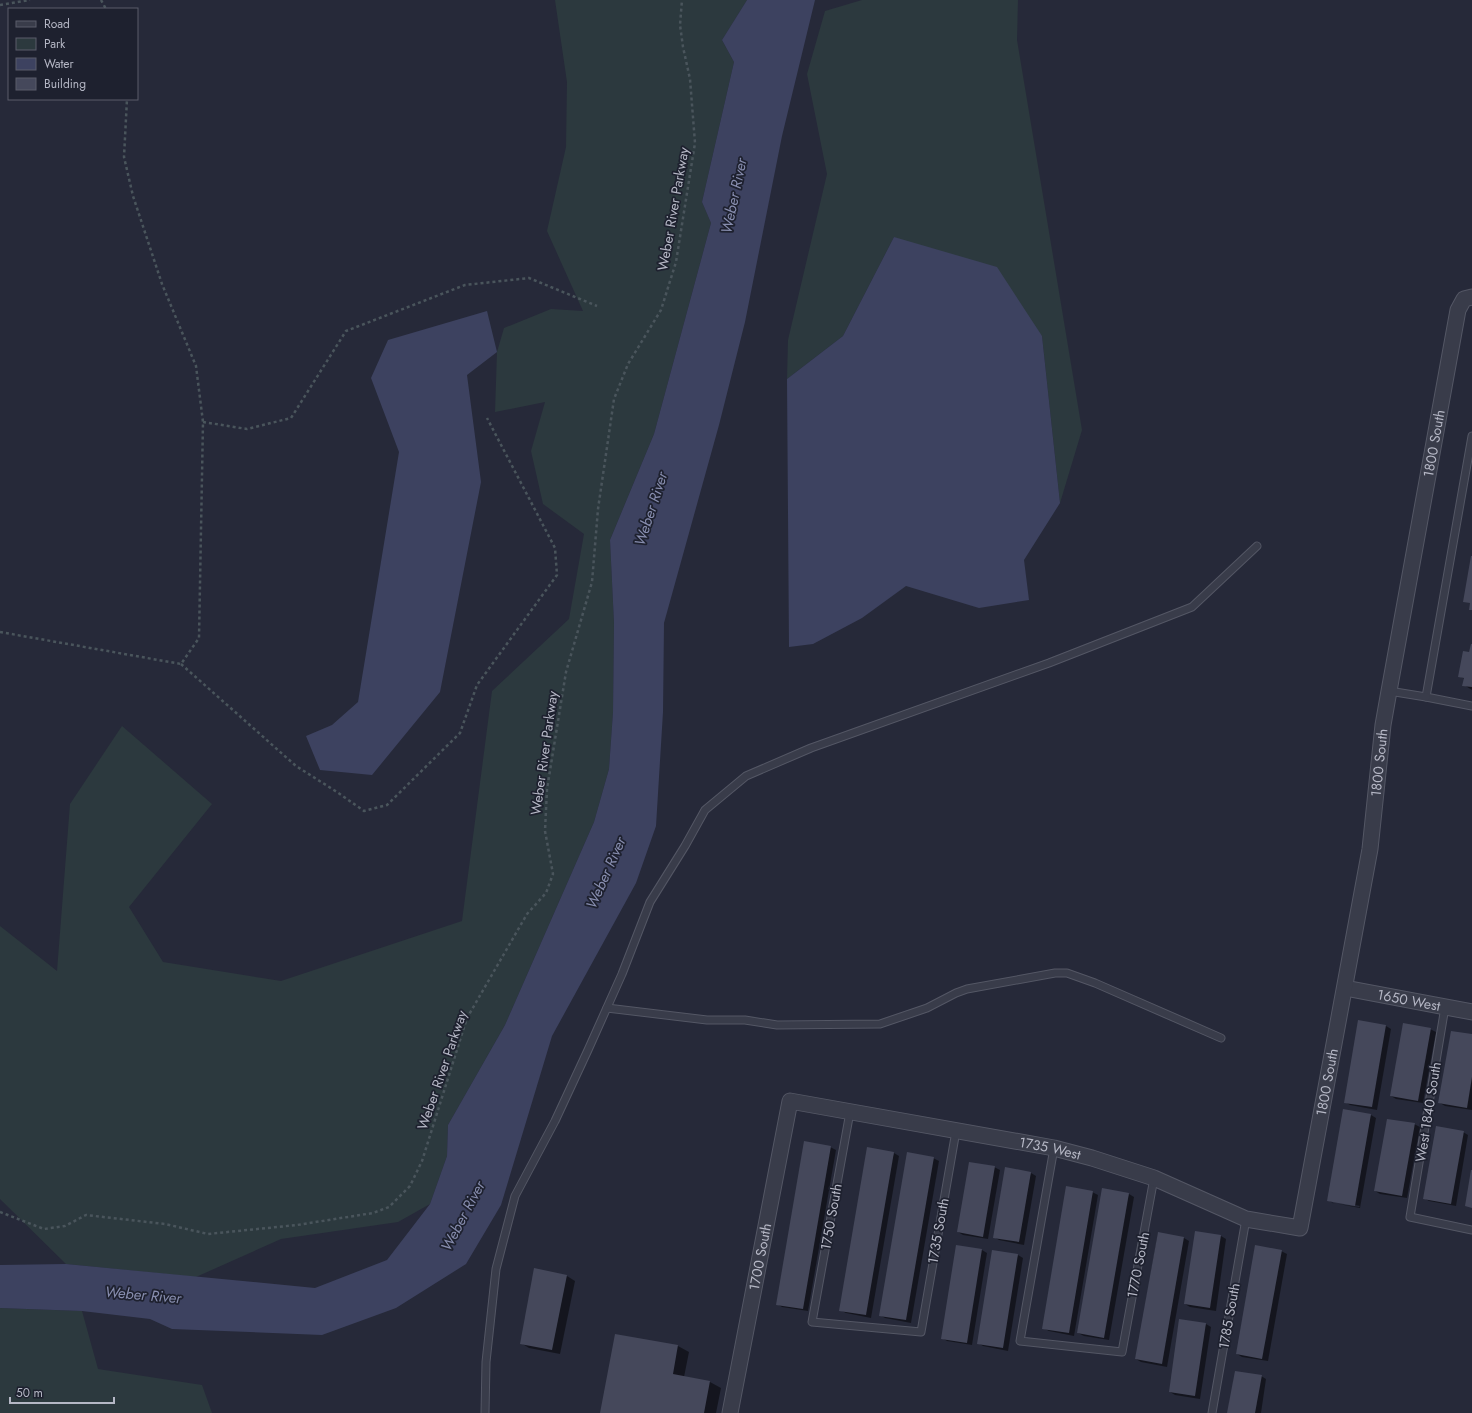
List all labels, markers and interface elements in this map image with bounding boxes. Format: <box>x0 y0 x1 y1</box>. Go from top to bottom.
legend <box>8 8 138 100</box>
text: Road <box>44 15 70 33</box>
text: Park <box>44 35 66 53</box>
text: Water <box>44 55 75 73</box>
text: Building <box>44 75 86 93</box>
street label: Weber River Parkway <box>652 145 694 272</box>
water label: Weber River <box>715 155 753 236</box>
street label: 1800 South <box>1418 408 1450 479</box>
water label: Weber River <box>629 468 674 549</box>
street label: Weber River Parkway <box>525 689 563 816</box>
street label: 1800 South <box>1366 728 1393 798</box>
water label: Weber River <box>580 833 632 912</box>
street label: 1650 West <box>1376 984 1443 1016</box>
street label: Weber River Parkway <box>412 1007 472 1132</box>
street label: 1800 South <box>1311 1047 1343 1118</box>
street label: West 1840 South <box>1410 1060 1446 1164</box>
street label: 1735 West <box>1018 1132 1084 1165</box>
water label: Weber River <box>435 1176 491 1255</box>
street label: 1750 South <box>815 1182 847 1252</box>
street label: 1735 South <box>922 1196 954 1266</box>
street label: 1700 South <box>744 1222 776 1292</box>
street label: 1770 South <box>1122 1230 1154 1300</box>
water label: Weber River <box>104 1281 183 1309</box>
street label: 1785 South <box>1213 1281 1245 1351</box>
scale bar <box>10 1379 114 1405</box>
text: 50 m <box>16 1384 43 1402</box>

